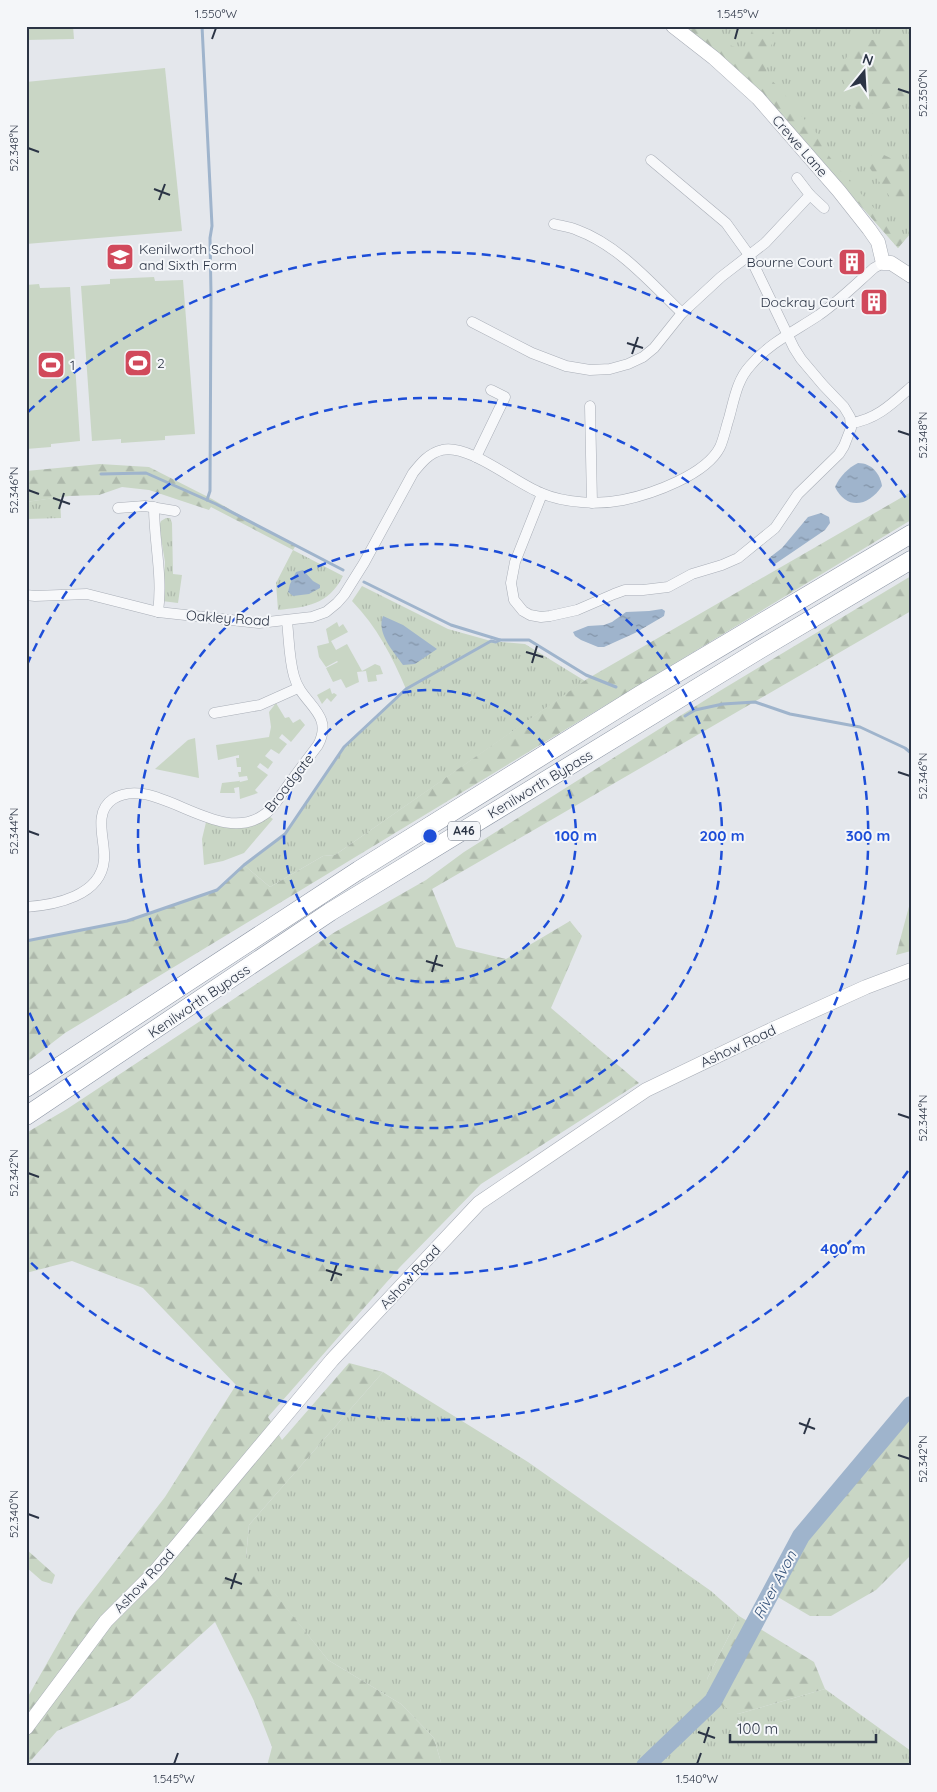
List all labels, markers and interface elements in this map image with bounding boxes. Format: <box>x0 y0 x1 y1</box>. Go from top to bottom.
text: 1.550°W <box>195 6 238 21</box>
text: 1.545°W <box>717 6 759 21</box>
north arrow <box>840 48 890 98</box>
text: N <box>860 49 876 70</box>
text: 52.350°N <box>915 69 930 117</box>
street label: Crewe Lane <box>768 111 832 181</box>
text: 52.348°N <box>6 124 21 172</box>
place label: Kenilworth School and Sixth Form <box>139 240 254 274</box>
school or university icon: Kenilworth School and Sixth Form <box>105 242 135 272</box>
building icon: Bourne Court <box>837 247 867 277</box>
place label: Bourne Court <box>747 253 833 271</box>
building icon: Dockray Court <box>859 287 889 317</box>
place label: Dockray Court <box>760 293 855 311</box>
sports icon: 2 <box>123 348 153 378</box>
sports icon: 1 <box>36 350 66 380</box>
place label: 2 <box>157 354 165 372</box>
place label: 1 <box>70 356 75 374</box>
text: 52.348°N <box>915 411 930 459</box>
text: 52.346°N <box>6 466 21 514</box>
street label: Oakley Road <box>185 606 271 630</box>
street label: Kenilworth Bypass <box>484 746 596 822</box>
street label: Broadgate <box>261 750 317 816</box>
text: 52.346°N <box>915 752 930 800</box>
text: 52.344°N <box>6 807 21 855</box>
road number: A46 <box>448 821 480 840</box>
text: 100 m <box>555 826 597 845</box>
text: 200 m <box>700 826 745 845</box>
text: 300 m <box>846 826 890 845</box>
centre of rings <box>421 827 439 845</box>
street label: Kenilworth Bypass <box>145 960 253 1042</box>
street label: Ashow Road <box>697 1021 779 1071</box>
text: 52.344°N <box>915 1094 930 1142</box>
text: 52.342°N <box>6 1149 21 1197</box>
text: 400 m <box>820 1239 866 1258</box>
street label: Ashow Road <box>376 1241 444 1313</box>
text: 52.342°N <box>915 1435 930 1483</box>
text: 52.340°N <box>6 1490 21 1538</box>
street label: Ashow Road <box>110 1545 178 1617</box>
water label: River Avon <box>749 1547 801 1622</box>
scale bar <box>730 1712 876 1744</box>
text: 100 m <box>737 1719 778 1738</box>
text: 1.545°W <box>153 1771 195 1786</box>
text: 1.540°W <box>676 1771 718 1786</box>

